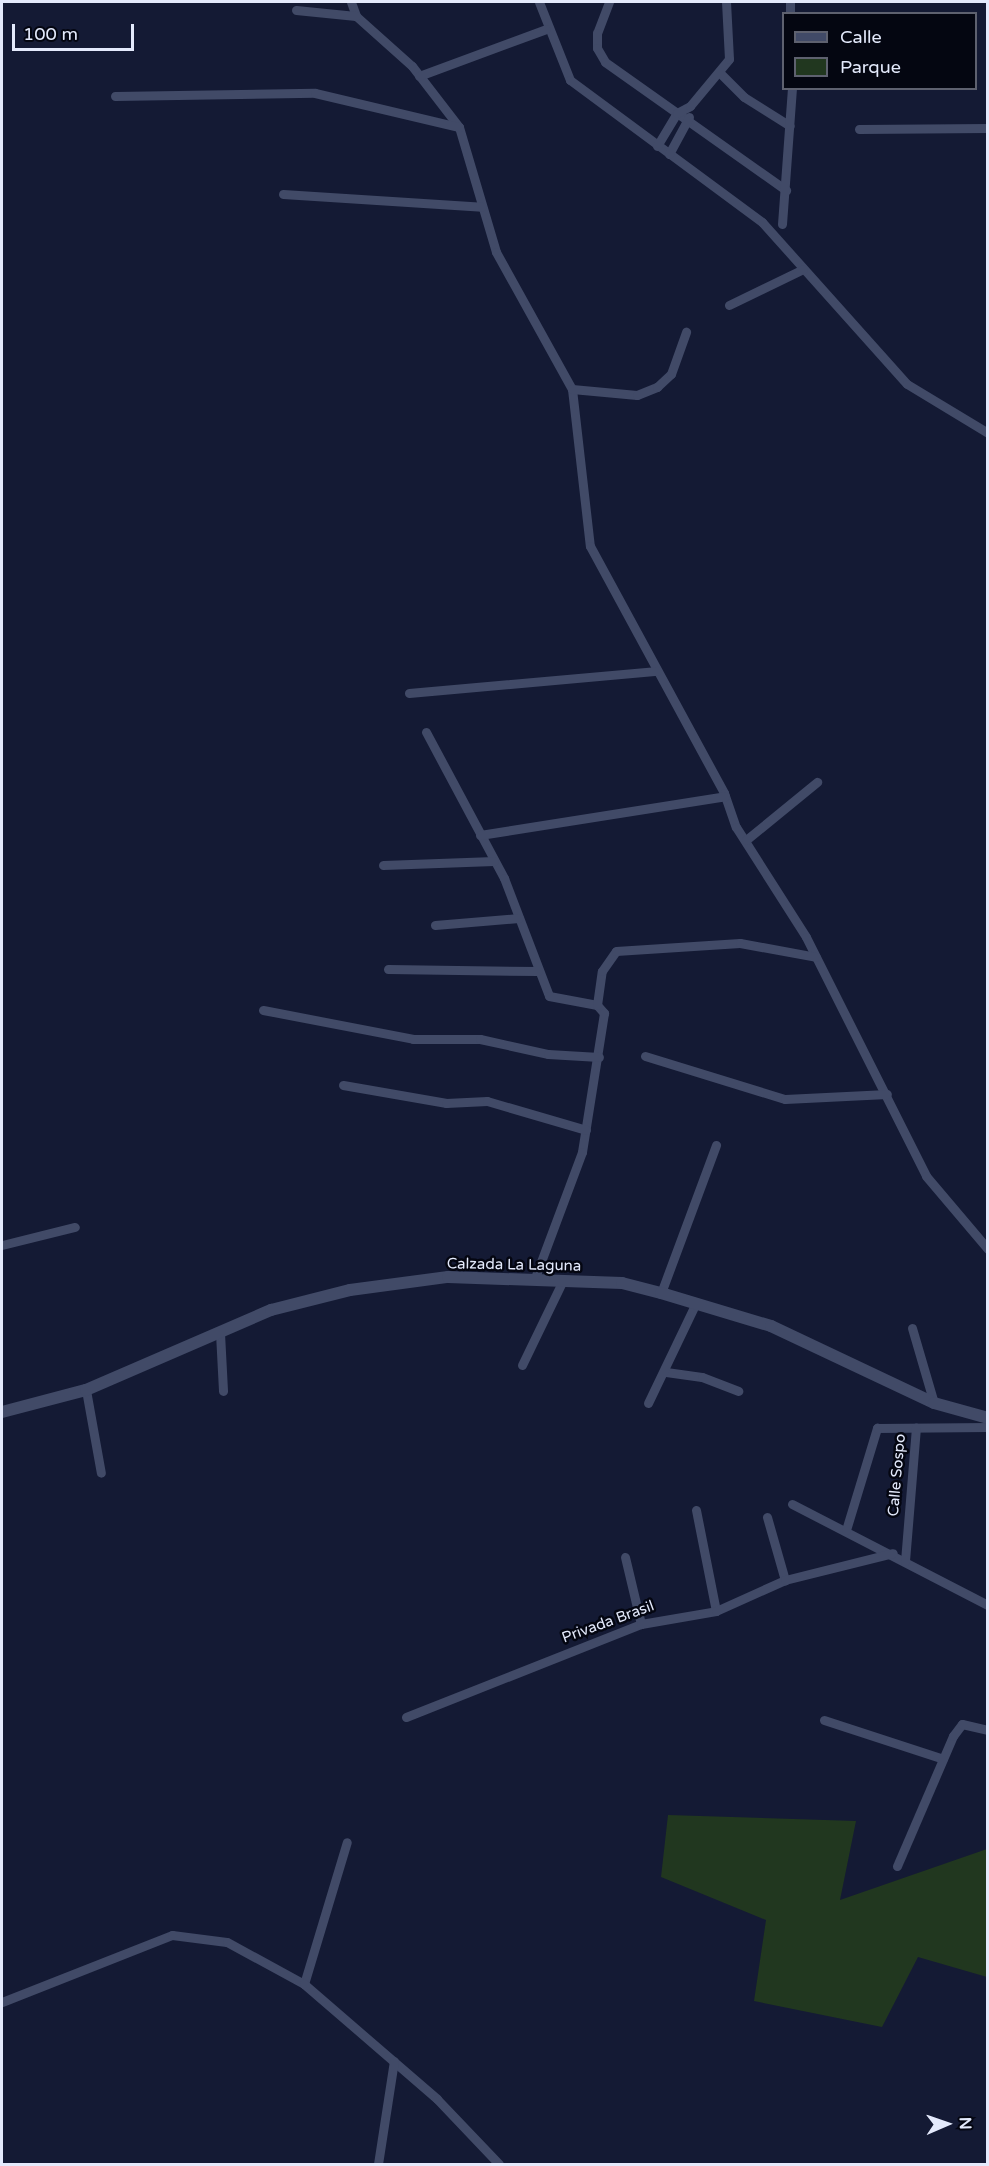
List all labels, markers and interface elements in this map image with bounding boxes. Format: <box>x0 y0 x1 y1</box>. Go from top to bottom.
scale bar <box>15 12 136 50</box>
legend <box>782 12 977 90</box>
text: 100 m <box>23 23 78 45</box>
text: Calle <box>840 26 882 48</box>
text: Parque <box>840 56 901 78</box>
street label: Calzada La Laguna <box>447 1255 581 1275</box>
street label: Calle Sospo <box>884 1433 910 1517</box>
street label: Privada Brasil <box>560 1597 656 1647</box>
north arrow <box>917 2094 977 2154</box>
text: N <box>955 2117 975 2130</box>

